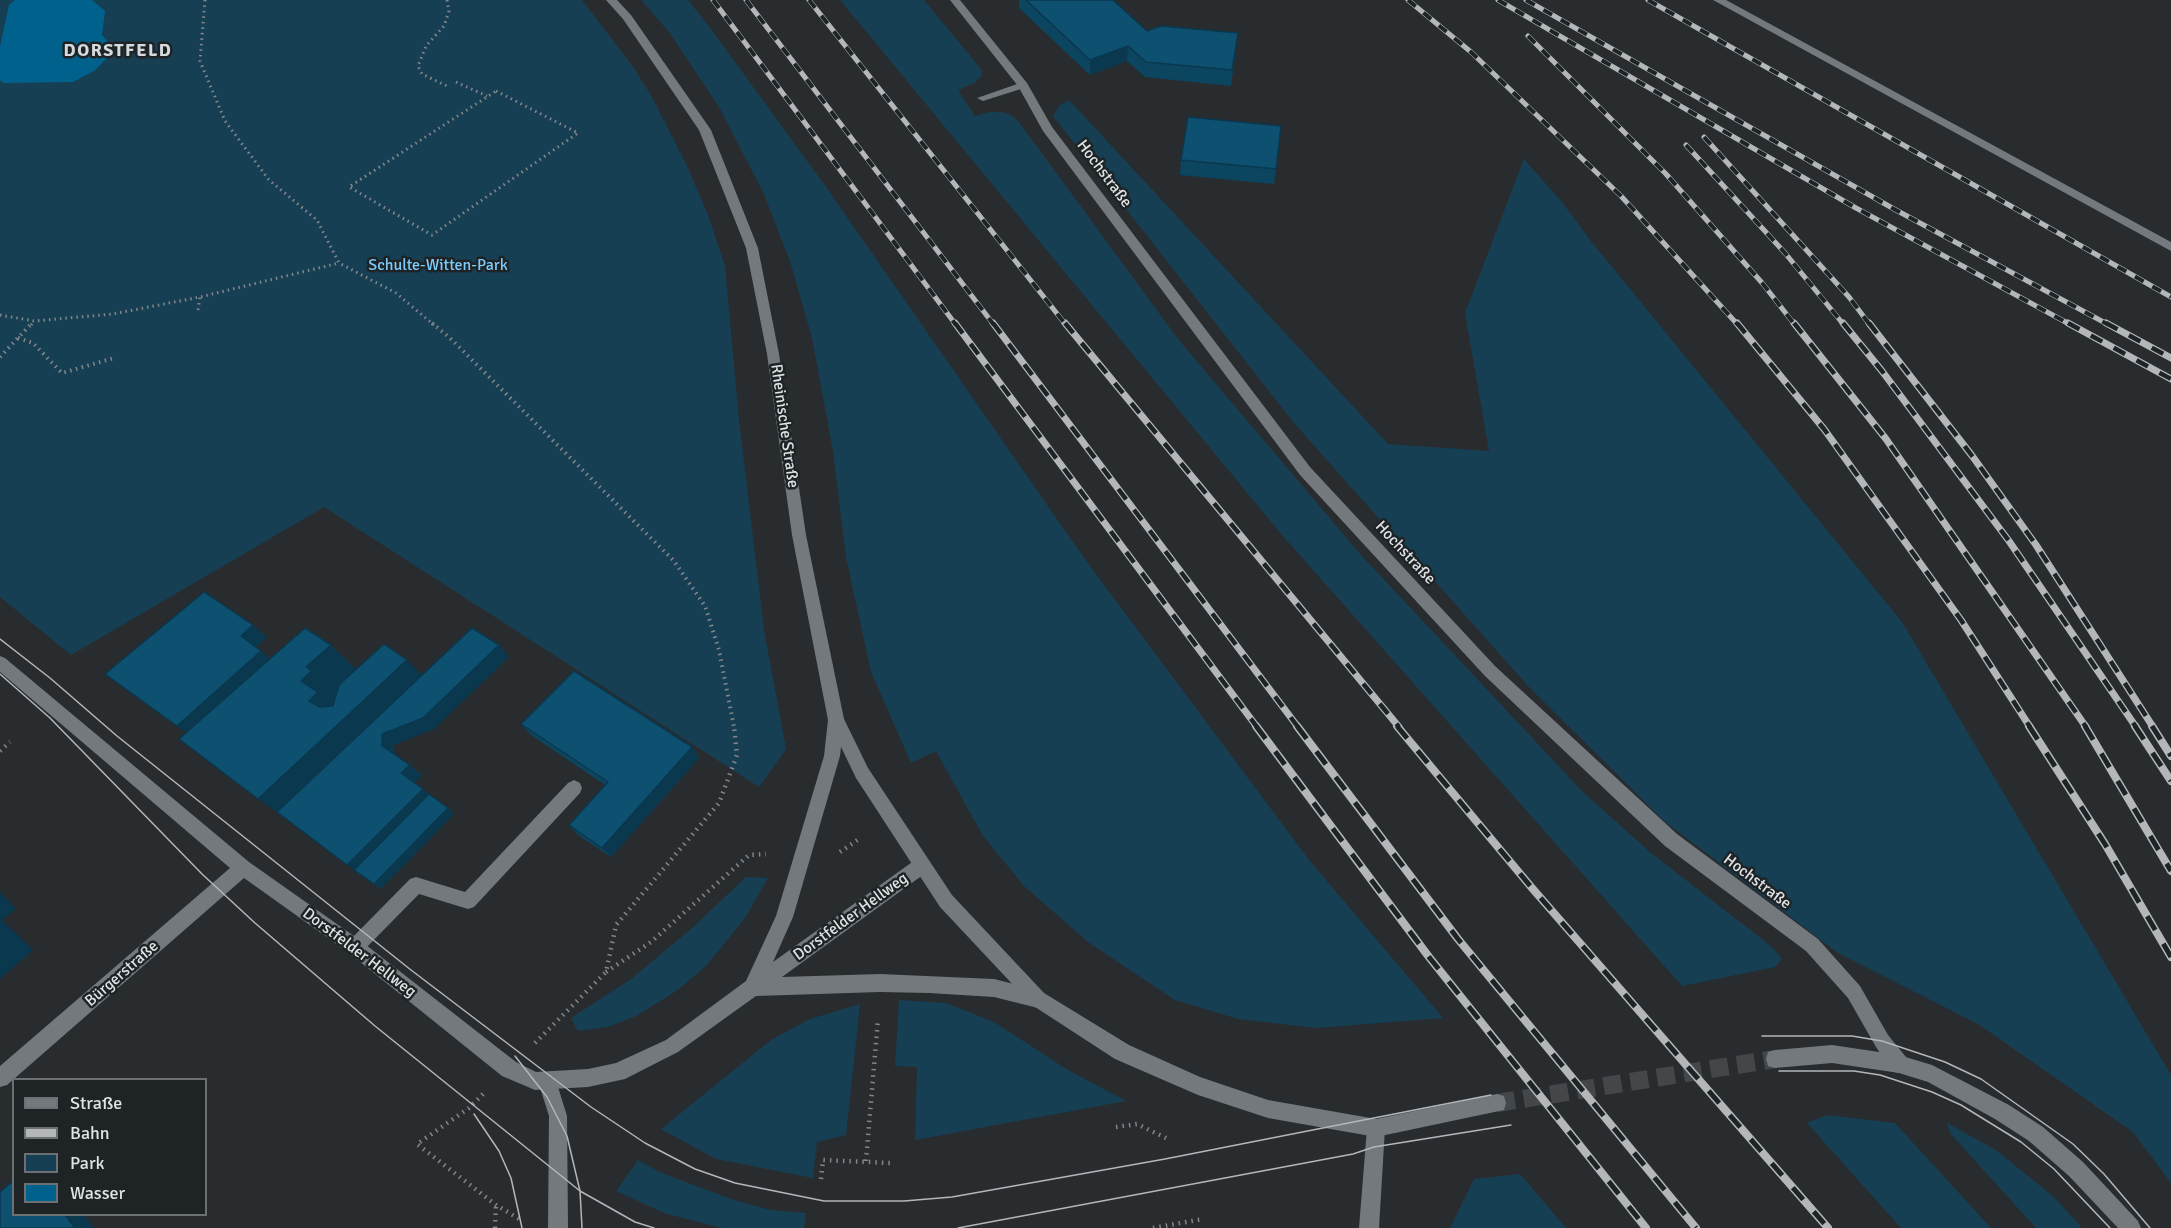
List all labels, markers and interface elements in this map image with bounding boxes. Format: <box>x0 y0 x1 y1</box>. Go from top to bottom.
district label: DORSTFELD <box>64 40 172 62</box>
street label: Hochstraße <box>1072 136 1136 212</box>
park label: Schulte-Witten-Park <box>368 256 508 276</box>
street label: Rheinische Straße <box>766 363 802 489</box>
street label: Hochstraße <box>1371 517 1439 589</box>
street label: Hochstraße <box>1719 850 1795 914</box>
street label: Dorstfelder Hellweg <box>790 869 912 965</box>
street label: Dorstfelder Hellweg <box>299 904 419 1002</box>
street label: Bürgerstraße <box>81 937 163 1011</box>
legend <box>12 1078 207 1216</box>
text: Straße <box>70 1092 122 1114</box>
text: Bahn <box>70 1122 110 1144</box>
text: Park <box>70 1152 105 1174</box>
text: Wasser <box>70 1182 125 1204</box>

